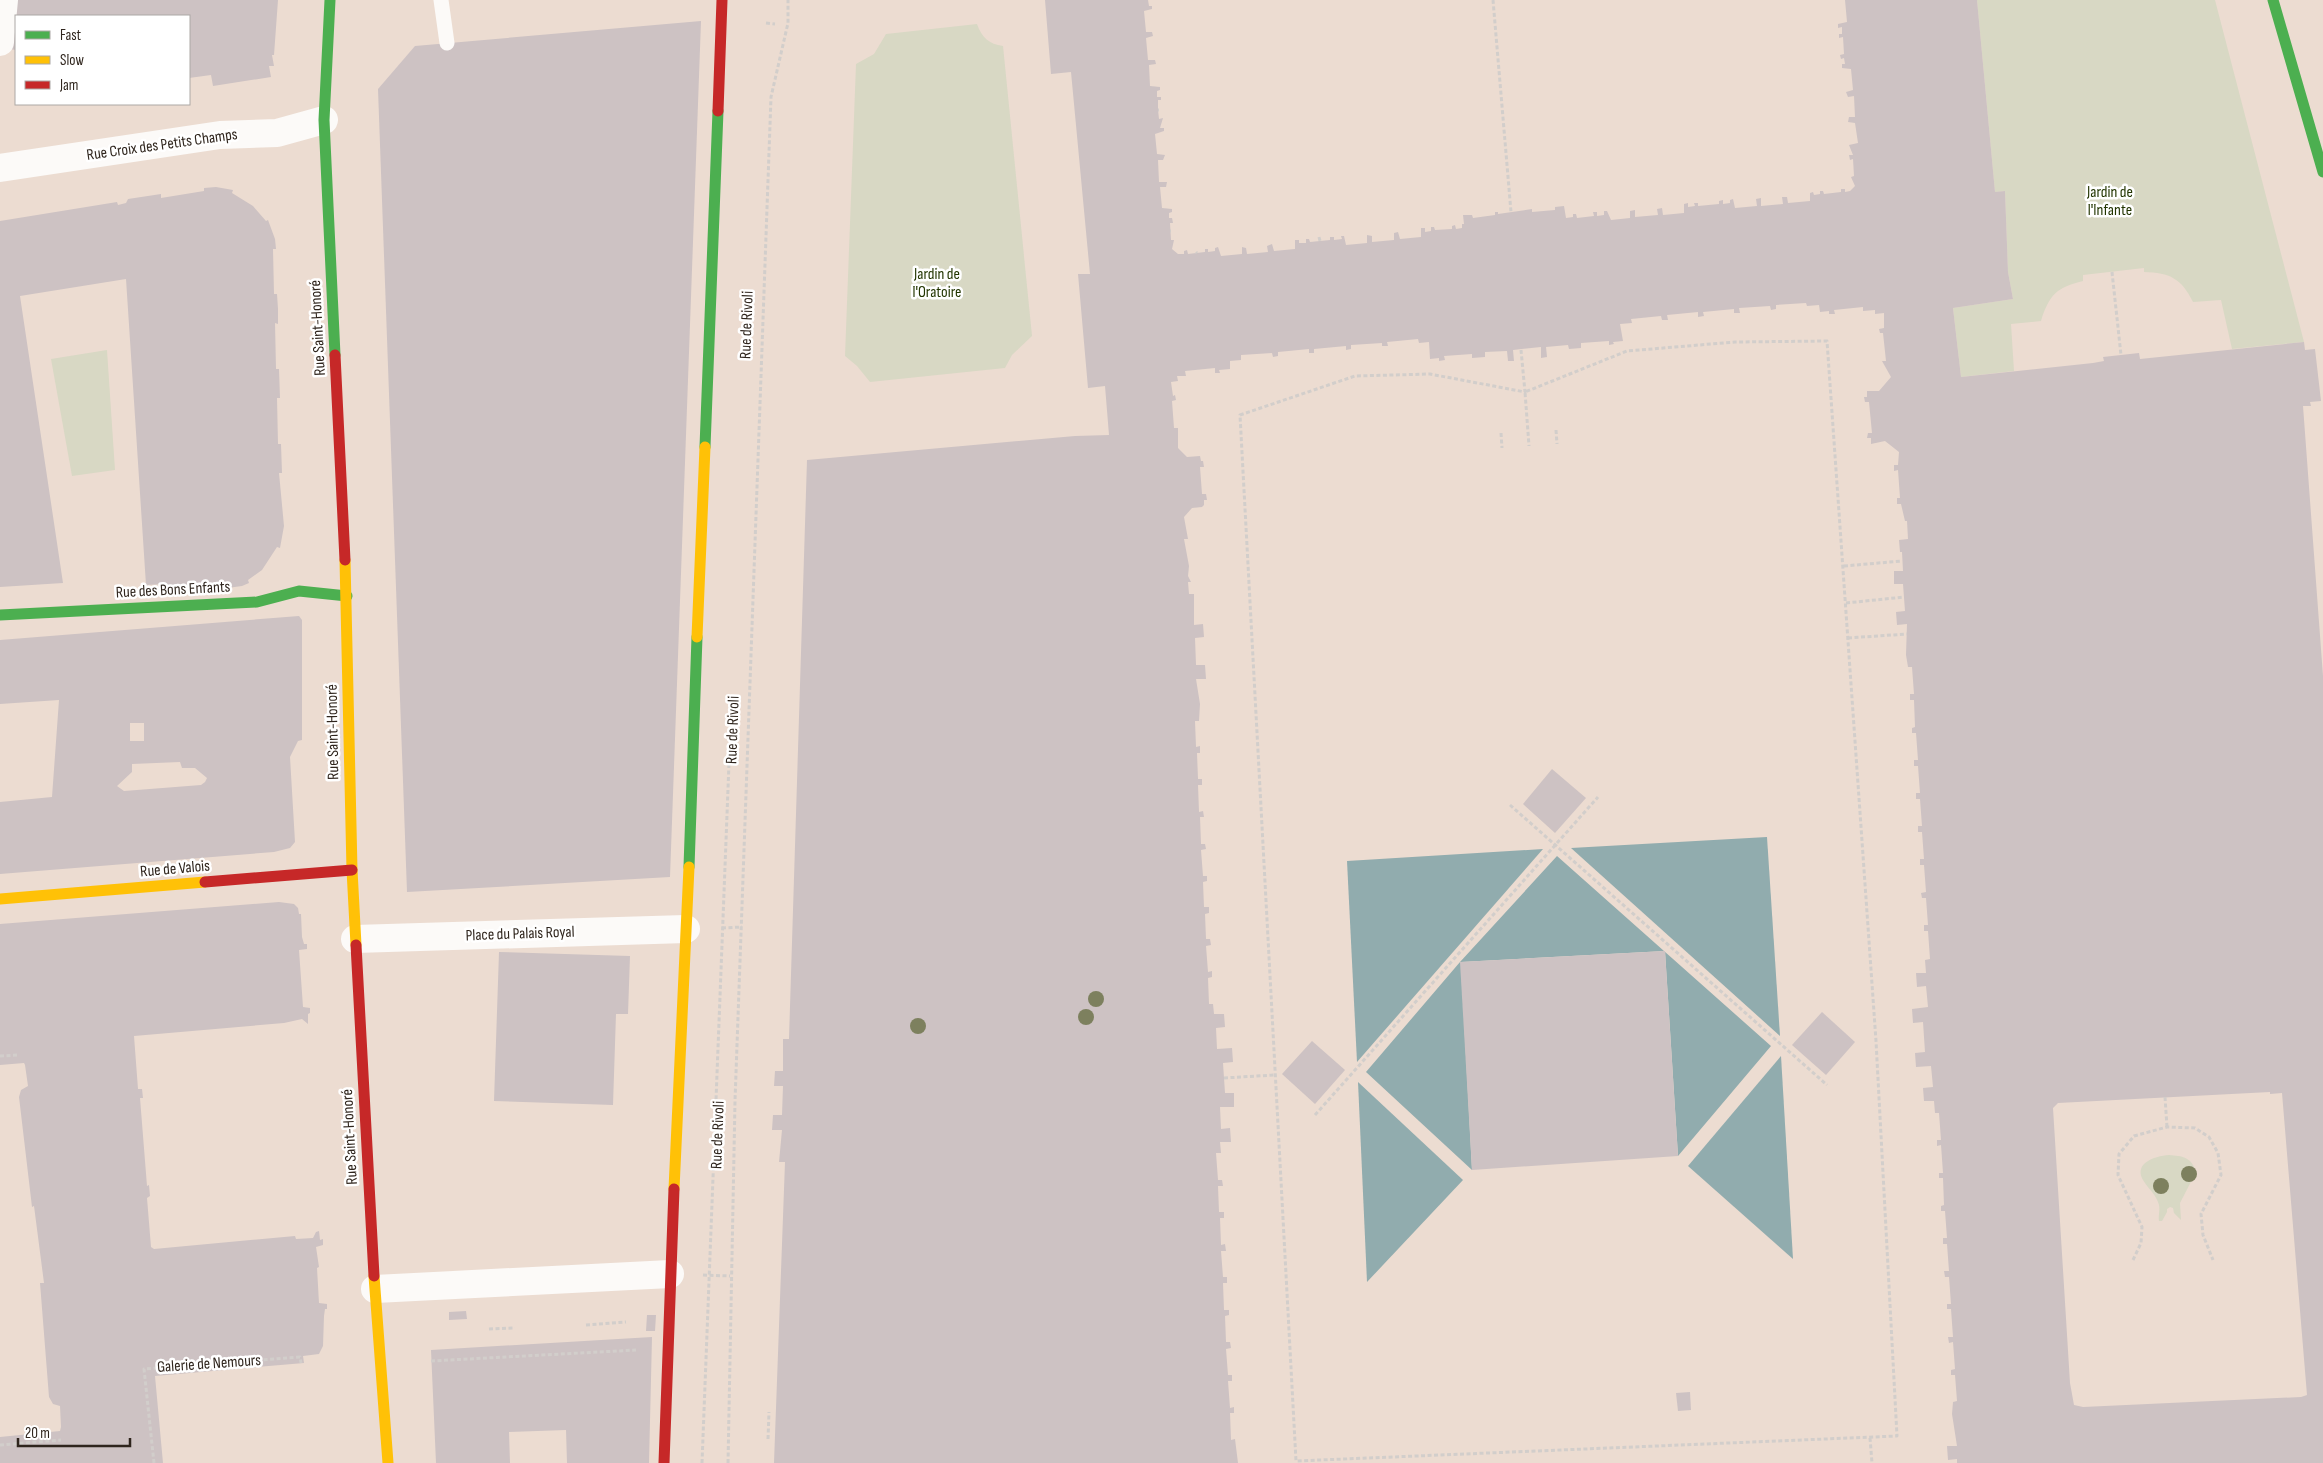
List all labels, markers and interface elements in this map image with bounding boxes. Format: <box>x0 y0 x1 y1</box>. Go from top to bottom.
legend <box>15 15 190 105</box>
text: Fast <box>60 26 82 45</box>
text: Slow <box>60 51 84 70</box>
text: Jam <box>59 76 78 95</box>
street label: Rue Croix des Petits Champs <box>85 125 239 165</box>
park label: Jardin de l'Infante <box>2086 183 2133 220</box>
park label: Jardin de l'Oratoire <box>912 265 962 302</box>
street label: Rue Saint-Honoré <box>306 280 330 376</box>
street label: Rue de Rivoli <box>736 291 758 359</box>
street label: Rue des Bons Enfants <box>115 577 231 602</box>
street label: Rue Saint-Honoré <box>323 684 343 780</box>
street label: Rue de Rivoli <box>722 696 744 764</box>
street label: Rue de Valois <box>139 856 211 882</box>
street label: Place du Palais Royal <box>465 923 575 945</box>
street label: Rue Saint-Honoré <box>338 1089 362 1185</box>
street label: Rue de Rivoli <box>707 1101 729 1169</box>
street label: Galerie de Nemours <box>156 1351 262 1377</box>
scale bar <box>18 1416 130 1448</box>
text: 20 m <box>25 1424 50 1443</box>

